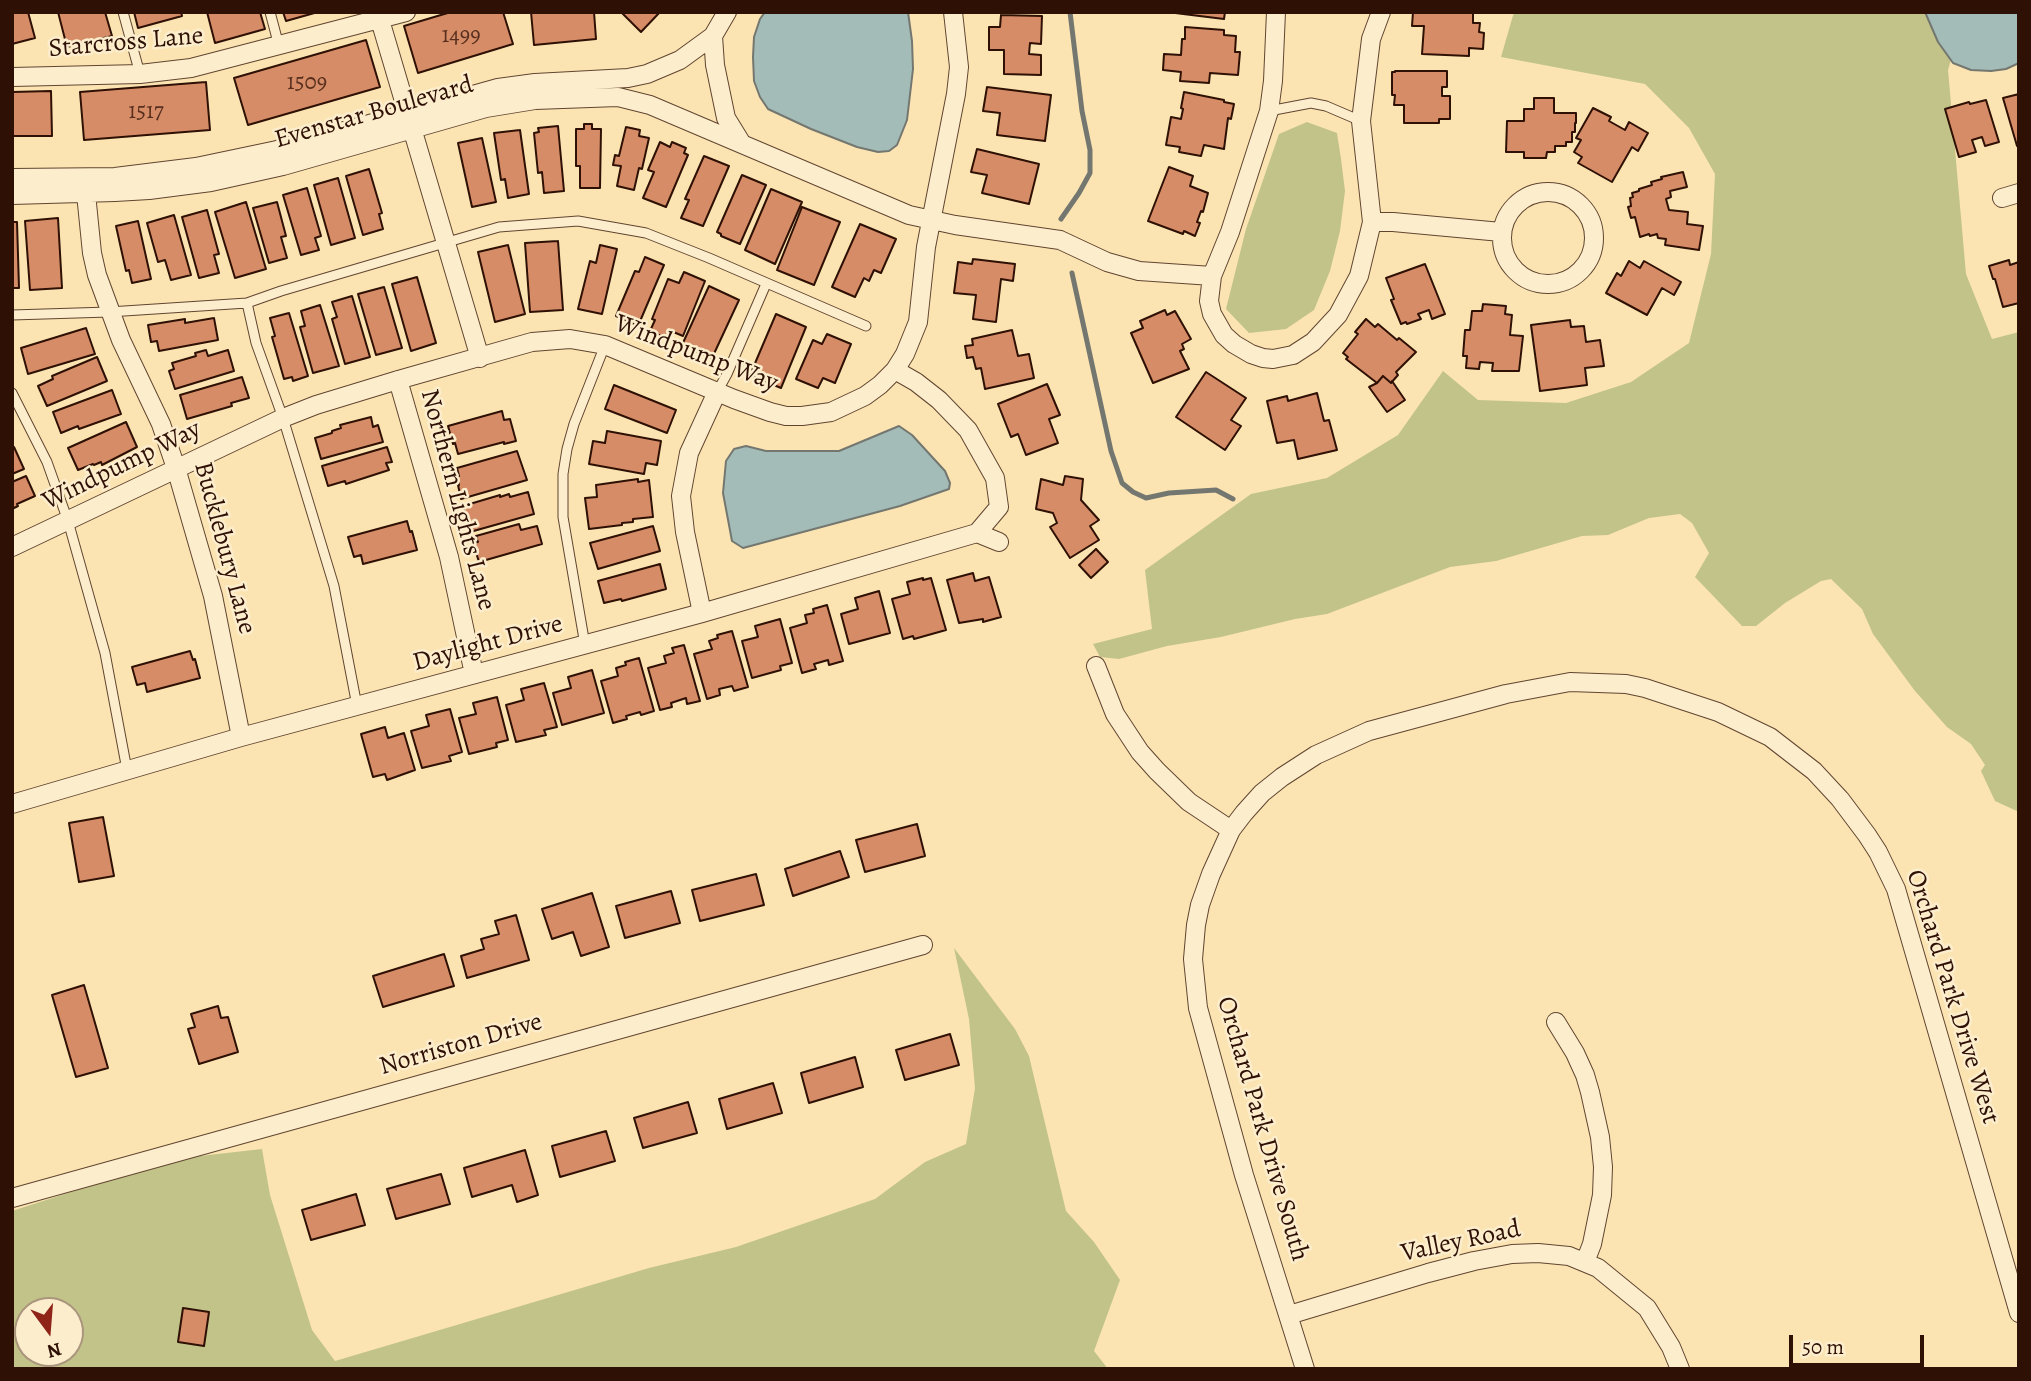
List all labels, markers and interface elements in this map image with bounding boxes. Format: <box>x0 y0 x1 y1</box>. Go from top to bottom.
street label: Starcross Lane <box>47 21 205 65</box>
house number: 1499 <box>441 22 481 50</box>
house number: 1509 <box>287 69 327 97</box>
street label: Evenstar Boulevard <box>271 70 477 156</box>
house number: 1517 <box>128 98 164 126</box>
street label: Windpump Way <box>610 309 782 399</box>
street label: Northern Lights Lane <box>413 386 501 614</box>
street label: Windpump Way <box>38 414 206 518</box>
street label: Bucklebury Lane <box>186 458 262 638</box>
street label: Daylight Drive <box>409 609 567 679</box>
street label: Orchard Park Drive West <box>1898 866 2006 1128</box>
street label: Orchard Park Drive South <box>1209 993 1315 1265</box>
street label: Norriston Drive <box>376 1007 546 1083</box>
street label: Valley Road <box>1399 1214 1523 1270</box>
north arrow <box>14 1297 84 1367</box>
scale bar <box>1793 1322 1928 1366</box>
text: 50 m <box>1802 1333 1844 1361</box>
text: N <box>44 1336 64 1365</box>

